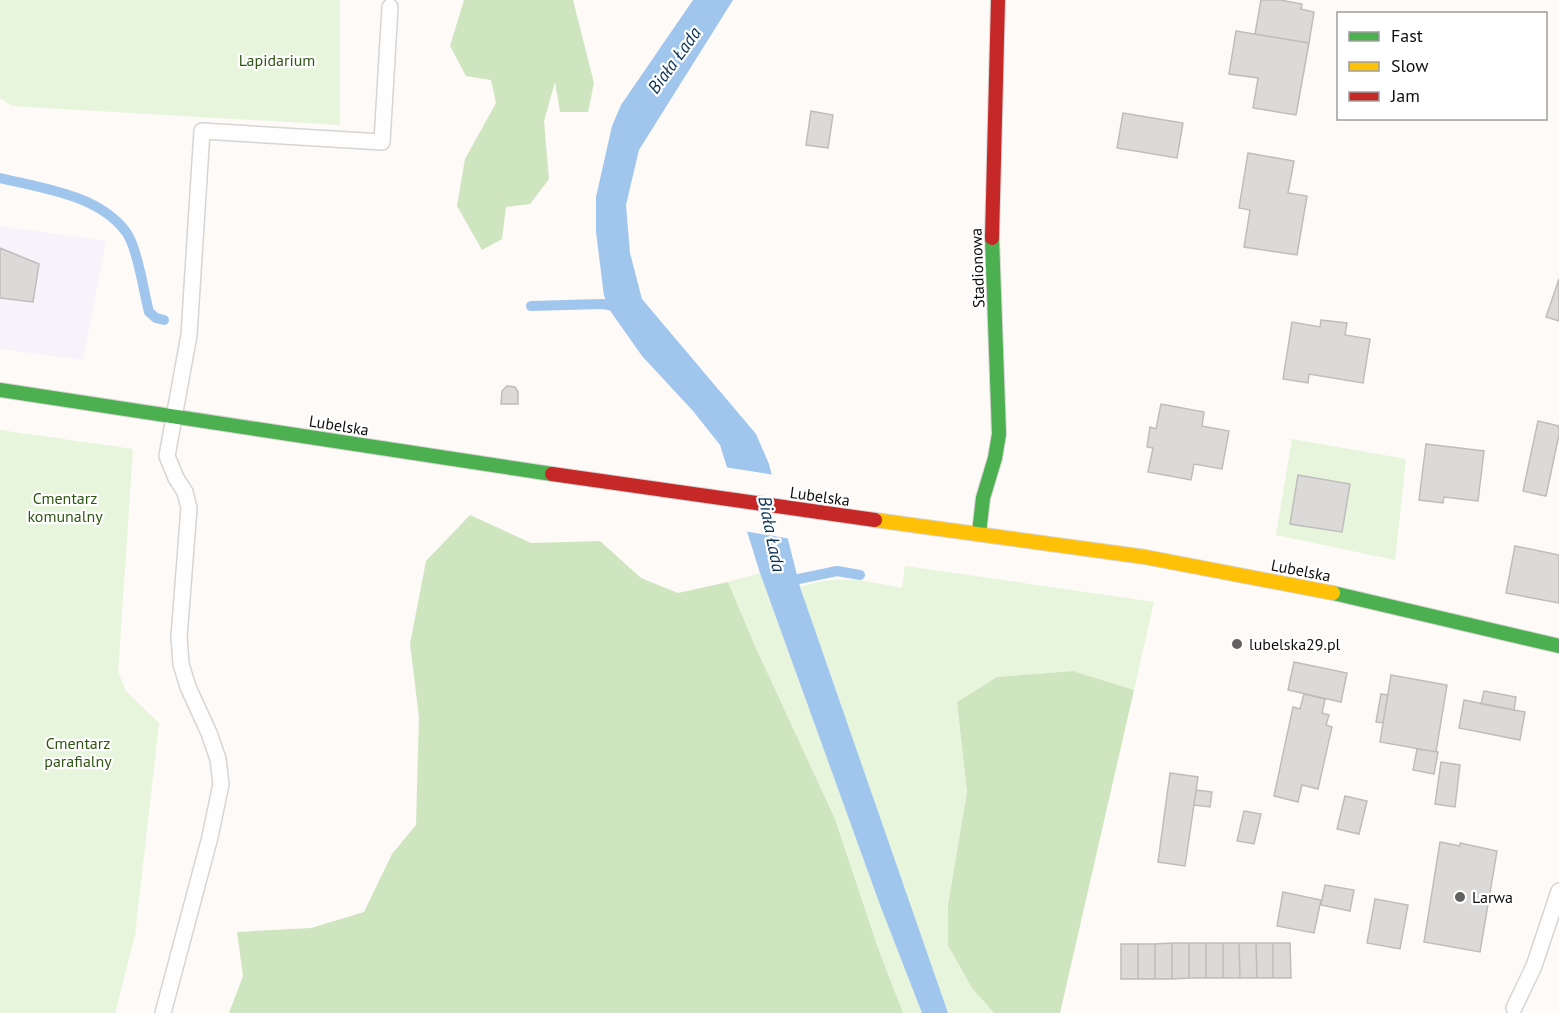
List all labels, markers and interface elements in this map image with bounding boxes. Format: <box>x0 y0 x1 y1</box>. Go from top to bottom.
legend <box>1337 12 1547 120</box>
water label: Biała Łada <box>642 22 706 98</box>
text: Fast <box>1391 24 1423 47</box>
park label: Lapidarium <box>239 50 315 70</box>
text: Slow <box>1391 54 1429 77</box>
text: Jam <box>1390 84 1420 107</box>
street label: Stadionowa <box>966 228 988 308</box>
street label: Lubelska <box>308 410 370 440</box>
street label: Lubelska <box>789 482 851 510</box>
park label: Cmentarz komunalny <box>27 488 103 526</box>
water label: Biała Łada <box>753 494 791 574</box>
street label: Lubelska <box>1269 554 1333 586</box>
place label: lubelska29.pl <box>1249 634 1341 654</box>
marker: lubelska29.pl <box>1230 637 1244 651</box>
park label: Cmentarz parafialny <box>44 733 112 771</box>
place label: Larwa <box>1472 887 1513 907</box>
marker: Larwa <box>1453 890 1467 904</box>

